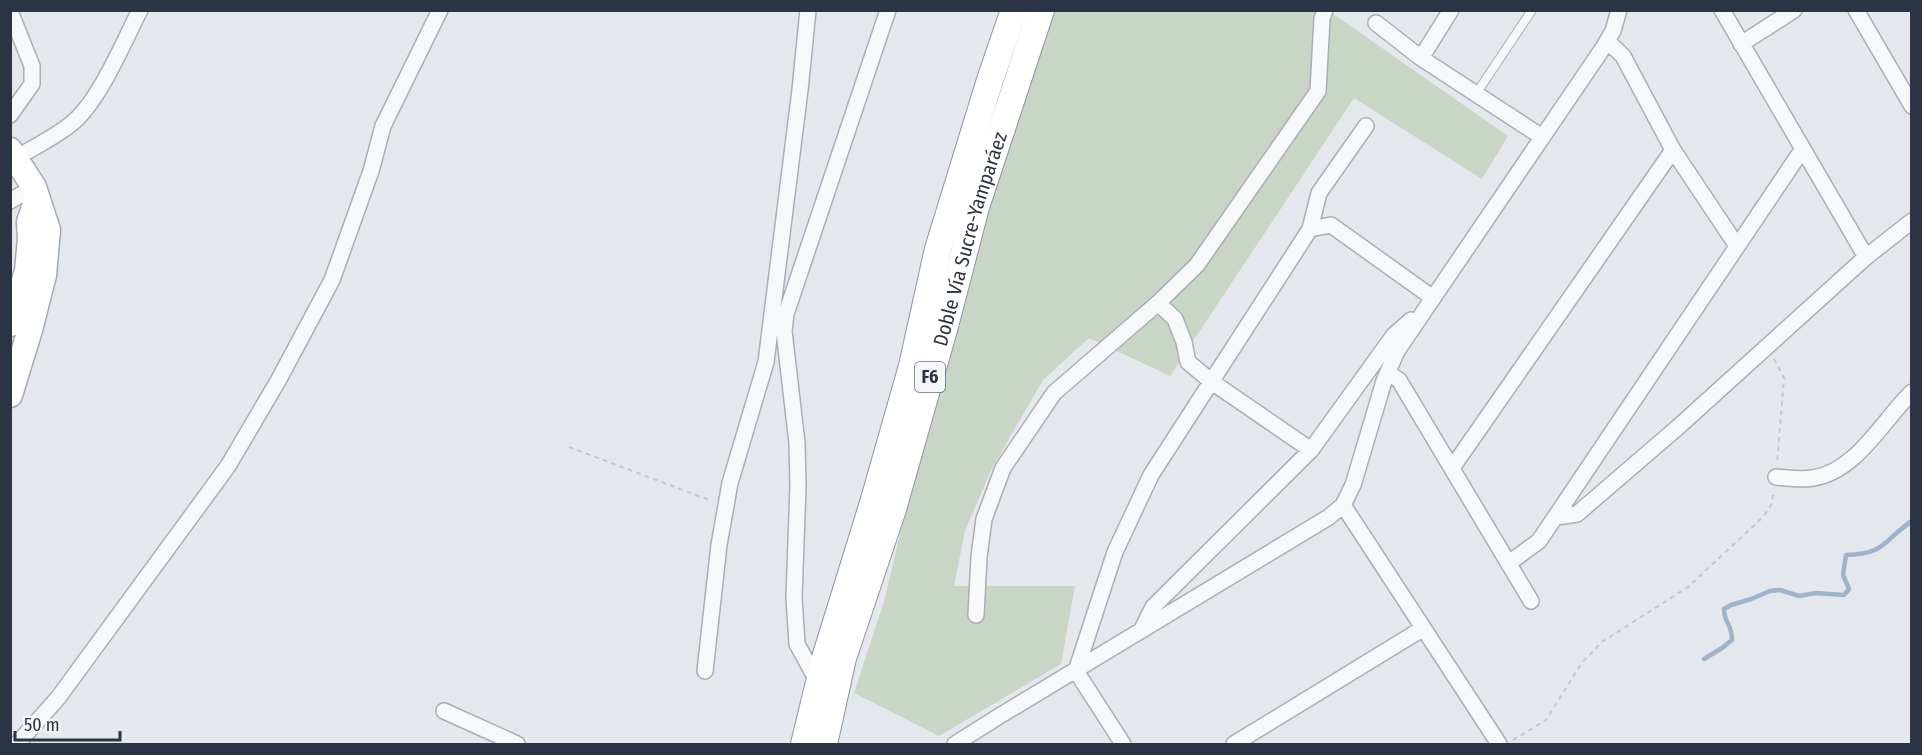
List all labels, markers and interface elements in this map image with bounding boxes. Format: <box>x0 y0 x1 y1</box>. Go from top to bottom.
street label: Doble Vía Sucre-Yamparáez <box>928 129 1012 349</box>
road number: F6 <box>915 362 945 392</box>
scale bar <box>15 704 120 742</box>
text: 50 m <box>24 714 60 736</box>

